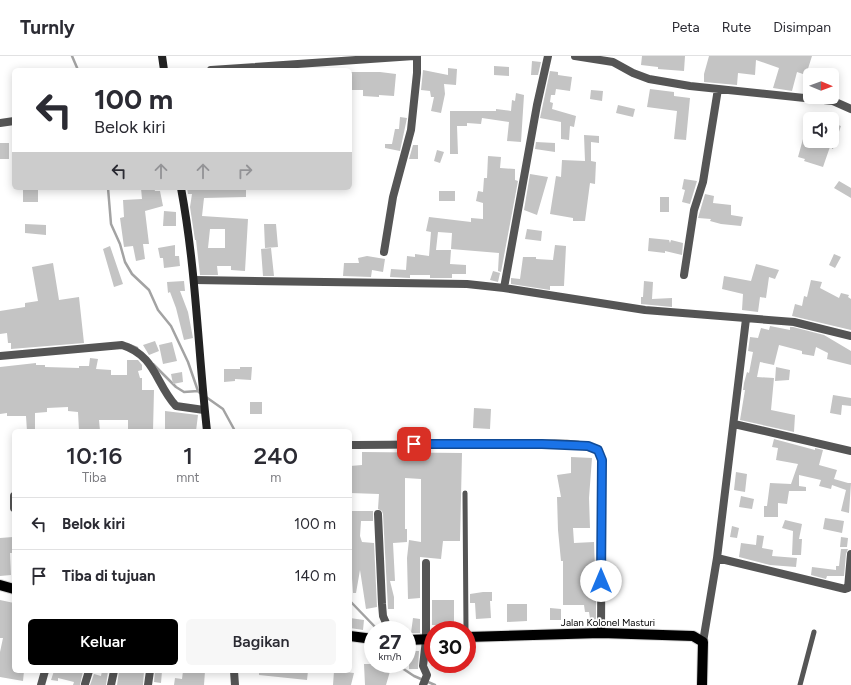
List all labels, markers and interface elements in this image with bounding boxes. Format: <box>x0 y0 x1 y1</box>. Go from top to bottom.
text: Turnly <box>20 16 75 39</box>
text: Peta <box>672 19 700 36</box>
text: Rute <box>722 19 751 36</box>
text: Disimpan <box>773 19 831 36</box>
north arrow <box>803 68 839 104</box>
map controls <box>803 68 839 148</box>
text: 100 m <box>94 82 173 116</box>
icon: left <box>28 84 80 136</box>
button: sound <box>803 112 839 148</box>
text: Belok kiri <box>94 116 166 138</box>
icon: left <box>108 160 130 182</box>
icon: ahead <box>150 160 172 182</box>
icon: ahead <box>192 160 214 182</box>
icon: right <box>234 160 256 182</box>
pin <box>397 427 431 461</box>
icon: arrive <box>403 433 425 455</box>
text: 10:16 <box>66 441 122 470</box>
text: 1 <box>183 441 193 470</box>
text: 240 <box>254 441 298 470</box>
text: Tiba <box>82 470 106 485</box>
text: mnt <box>176 470 200 485</box>
text: m <box>270 470 281 485</box>
icon: left <box>28 513 50 535</box>
text: Belok kiri <box>62 515 125 533</box>
text: 100 m <box>294 515 336 533</box>
position arrow <box>580 560 622 602</box>
icon: arrive <box>28 565 50 587</box>
text: Tiba di tujuan <box>62 567 156 585</box>
text: 140 m <box>294 567 336 585</box>
street label: Jalan Kolonel Masturi <box>561 616 655 629</box>
button: Keluar <box>28 619 178 665</box>
button: Bagikan <box>186 619 336 665</box>
speed limit sign: 30 <box>424 621 476 673</box>
text: 27 <box>379 630 401 654</box>
text: km/h <box>379 650 401 663</box>

